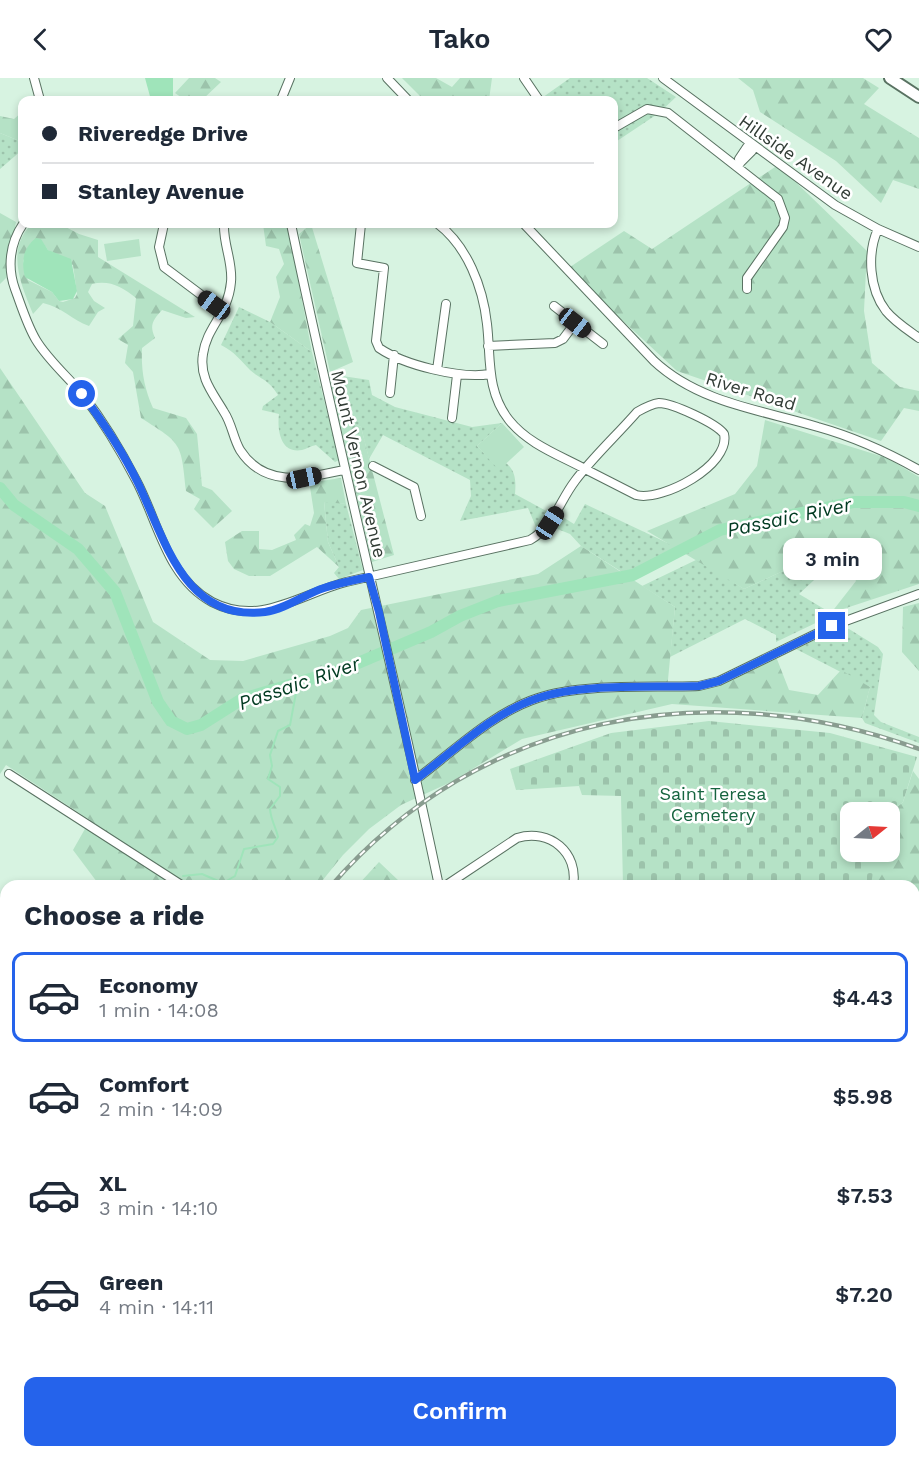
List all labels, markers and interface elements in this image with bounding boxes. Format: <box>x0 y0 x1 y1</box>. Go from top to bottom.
icon: back <box>24 23 57 56</box>
text: Tako <box>429 23 490 55</box>
icon: heart <box>862 23 895 56</box>
street label: Hillside Avenue <box>735 110 857 204</box>
text: Riveredge Drive <box>78 121 248 146</box>
text: Stanley Avenue <box>78 179 244 204</box>
car <box>194 287 234 323</box>
car <box>555 305 595 341</box>
street label: River Road <box>703 367 799 415</box>
street label: Mount Vernon Avenue <box>327 368 391 560</box>
route start <box>68 380 95 407</box>
car <box>285 465 323 491</box>
water label: Passaic River <box>724 492 855 542</box>
car <box>533 503 567 543</box>
callout: 3 min <box>782 539 882 581</box>
text: 3 min <box>805 547 860 571</box>
route end <box>818 612 845 639</box>
water label: Passaic River <box>235 651 364 715</box>
park label: Saint Teresa Cemetery <box>660 783 766 825</box>
north arrow <box>840 802 900 862</box>
map controls <box>840 802 900 862</box>
text: Choose a ride <box>24 900 204 932</box>
icon: car <box>27 970 81 1024</box>
text: Economy <box>99 973 198 998</box>
text: $4.43 <box>832 985 893 1010</box>
text: 1 min · 14:08 <box>99 998 219 1022</box>
icon: car <box>27 1069 81 1123</box>
text: Comfort <box>99 1072 189 1097</box>
text: $5.98 <box>833 1084 893 1109</box>
text: 2 min · 14:09 <box>99 1097 223 1121</box>
icon: car <box>27 1168 81 1222</box>
text: XL <box>99 1171 127 1196</box>
text: $7.53 <box>837 1183 893 1208</box>
text: 3 min · 14:10 <box>99 1196 218 1220</box>
icon: car <box>27 1267 81 1321</box>
text: Green <box>99 1270 163 1295</box>
text: $7.20 <box>835 1282 893 1307</box>
text: 4 min · 14:11 <box>99 1295 214 1319</box>
button: Confirm <box>24 1377 896 1446</box>

